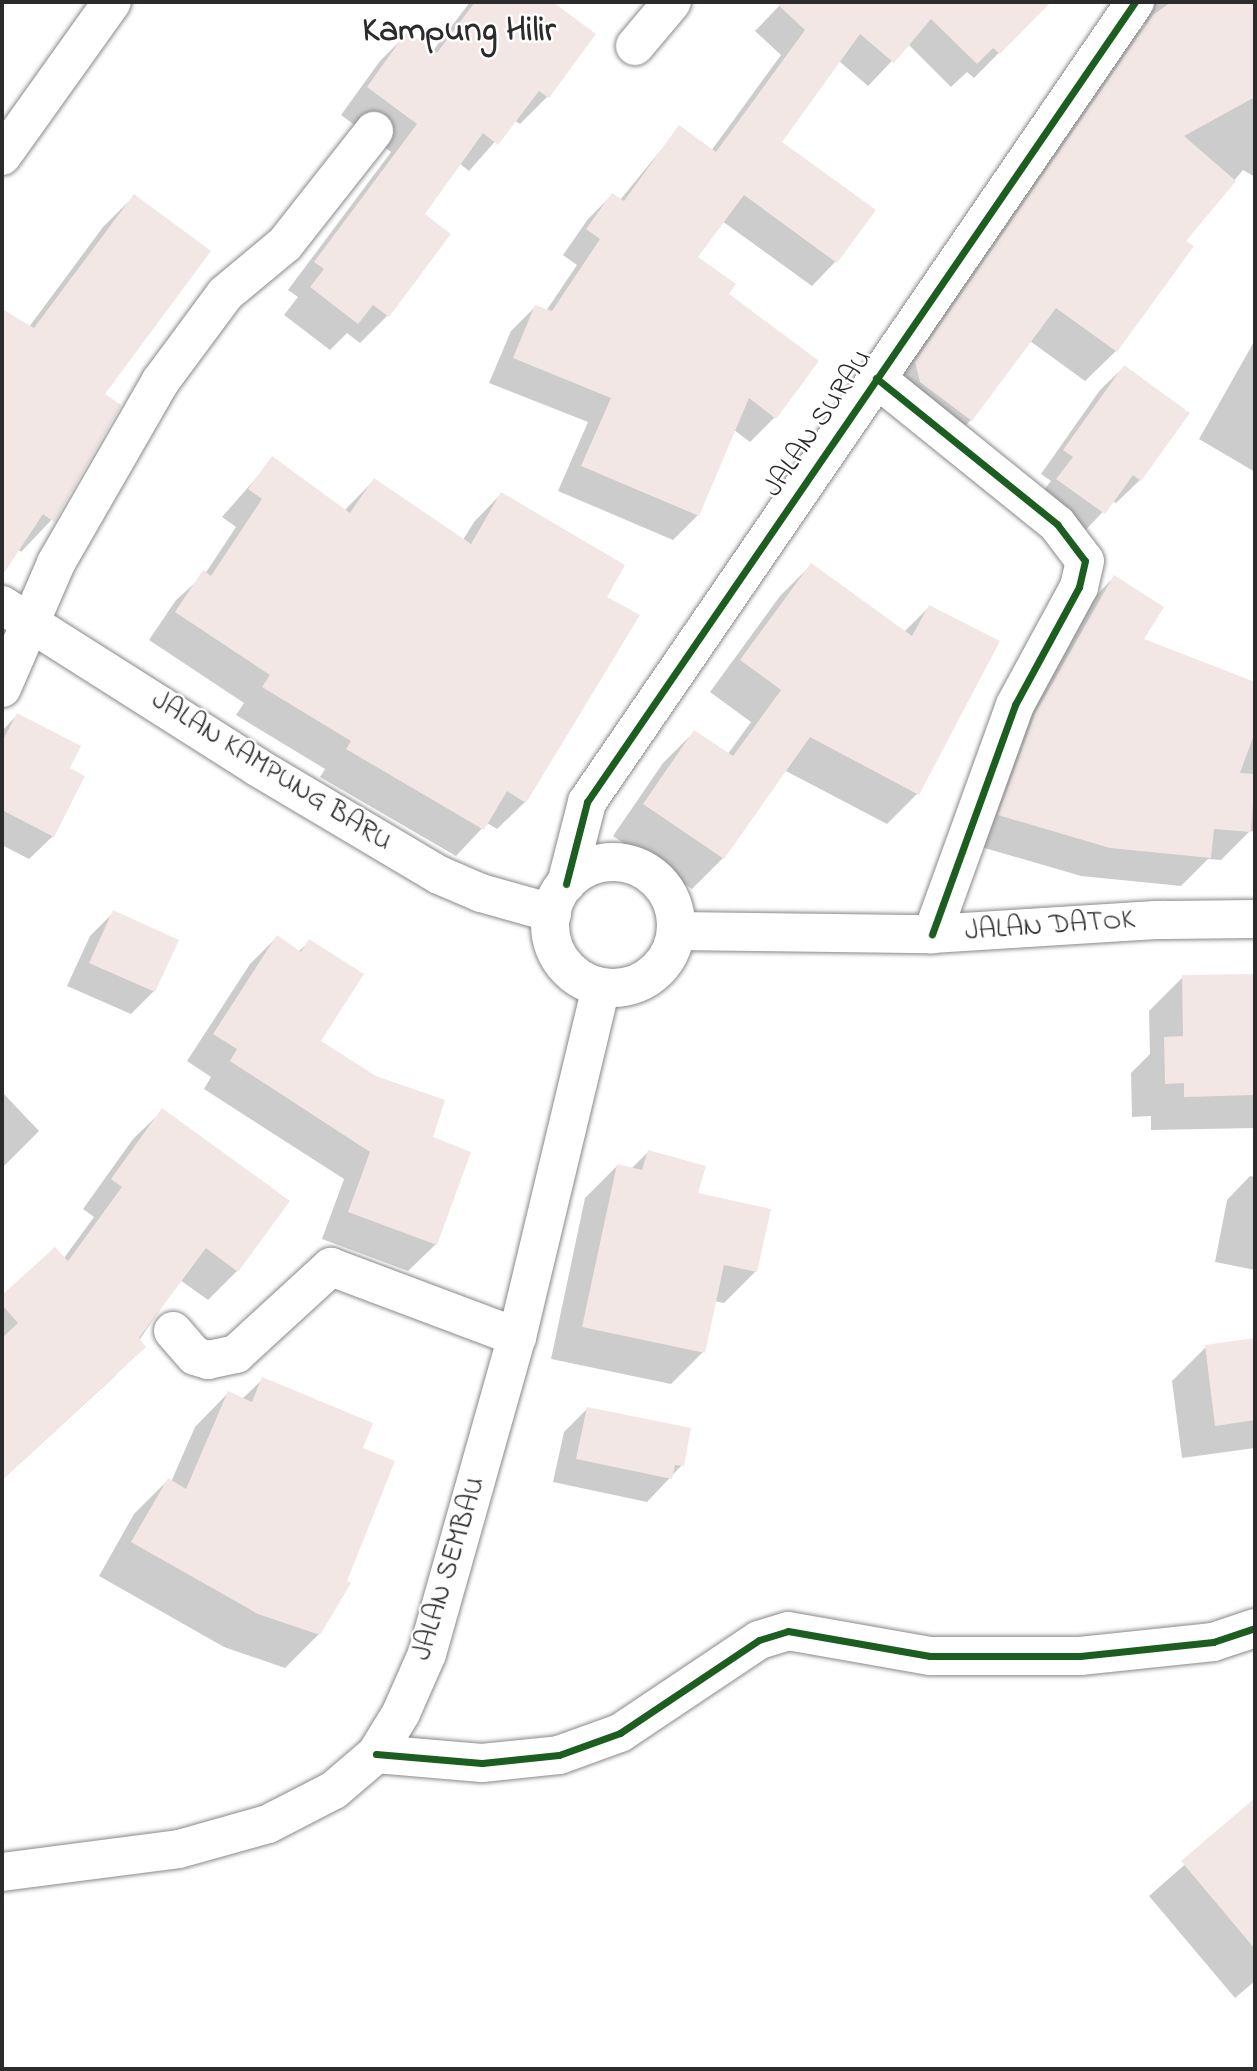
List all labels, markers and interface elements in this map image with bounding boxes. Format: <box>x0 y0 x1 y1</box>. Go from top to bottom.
district label: Kampung Hilir <box>362 11 556 53</box>
street label: JALAN SURAU <box>757 344 881 504</box>
street label: JALAN KAMPUNG BARU <box>145 684 397 860</box>
street label: JALAN DATOK <box>964 904 1136 950</box>
street label: JALAN SEMBAU <box>406 1473 494 1665</box>

